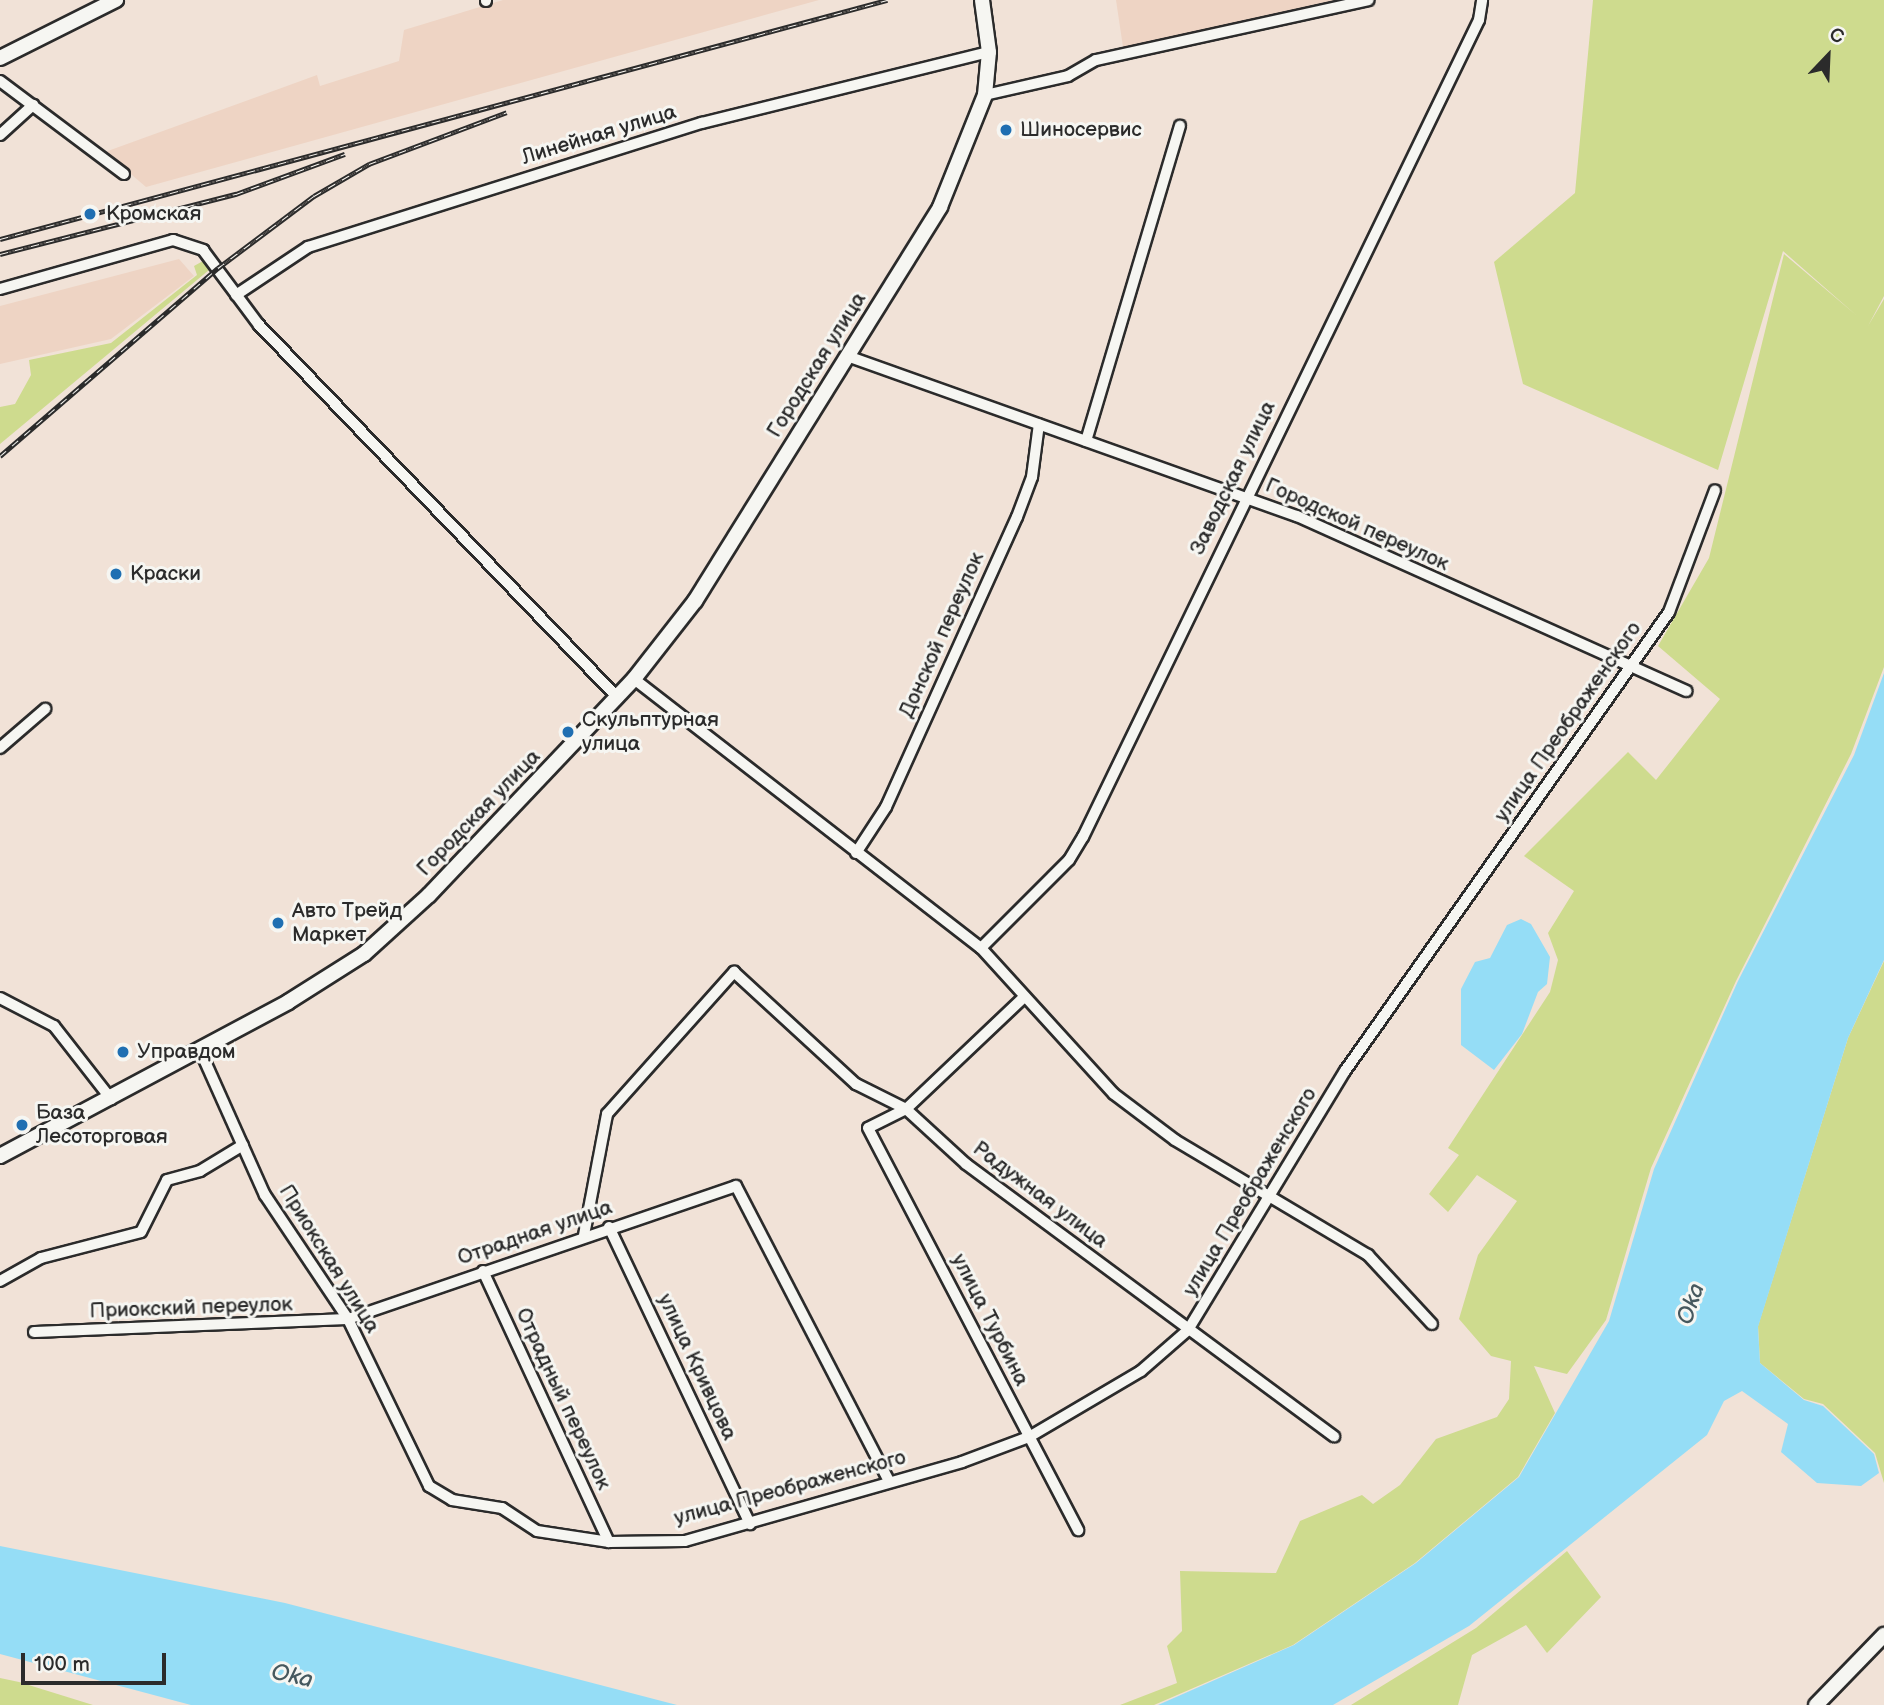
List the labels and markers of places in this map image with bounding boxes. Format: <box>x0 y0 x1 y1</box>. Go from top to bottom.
place label: Шиносервис <box>1020 117 1142 143</box>
marker: Шиносервис <box>998 122 1014 138</box>
place label: Кромская <box>106 201 201 227</box>
marker: Кромская <box>80 204 100 224</box>
place label: Краски <box>130 561 201 587</box>
marker: Краски <box>108 566 124 582</box>
place label: Скульптурная улица <box>582 707 719 757</box>
marker: Скульптурная улица <box>560 724 576 740</box>
place label: Авто Трейд Маркет <box>292 898 402 948</box>
marker: Авто Трейд Маркет <box>270 915 286 931</box>
place label: Управдом <box>137 1039 236 1065</box>
marker: Управдом <box>115 1044 131 1060</box>
place label: База Лесоторговая <box>36 1100 168 1150</box>
marker: База Лесоторговая <box>14 1117 30 1133</box>

